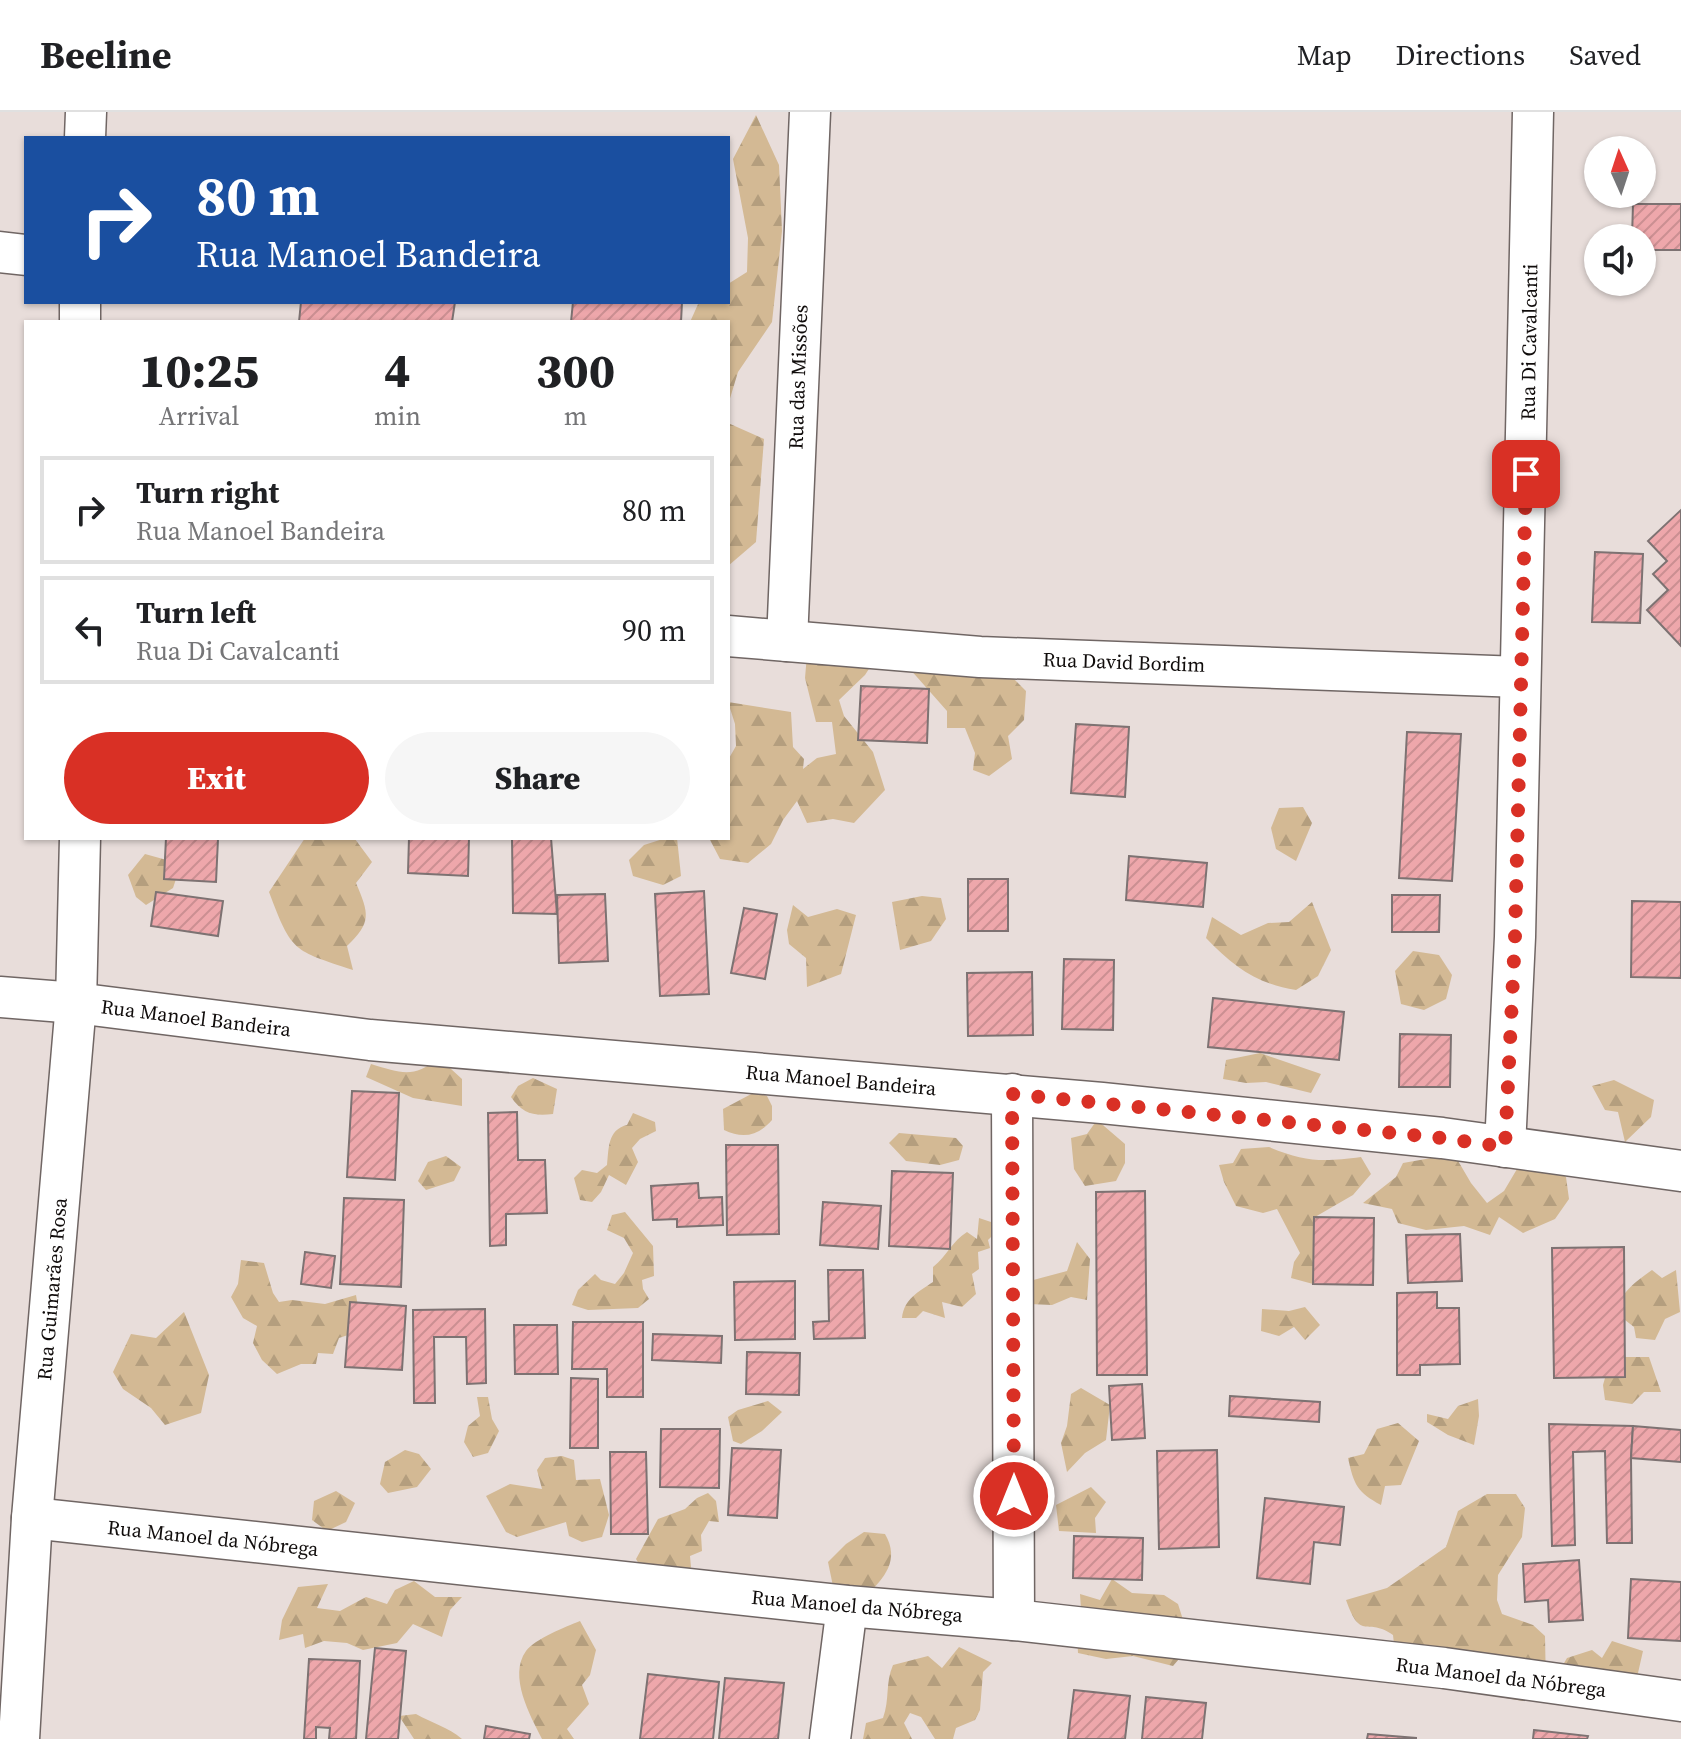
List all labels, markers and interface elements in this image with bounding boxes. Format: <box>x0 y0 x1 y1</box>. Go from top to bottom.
text: Beeline <box>40 29 171 81</box>
text: Map <box>1297 36 1352 74</box>
text: Directions <box>1396 36 1525 74</box>
text: Saved <box>1569 36 1641 74</box>
north arrow <box>1584 136 1656 208</box>
map controls <box>1584 136 1656 296</box>
text: 80 m <box>196 157 319 234</box>
icon: right <box>64 168 168 272</box>
button: sound <box>1584 224 1656 296</box>
text: Rua Manoel Bandeira <box>196 230 541 279</box>
street label: Rua Di Cavalcanti <box>1514 263 1544 421</box>
street label: Rua das Missões <box>781 304 815 450</box>
text: 10:25 <box>139 337 259 403</box>
text: 4 <box>384 337 411 403</box>
text: 300 <box>536 337 615 403</box>
text: Arrival <box>159 398 239 434</box>
text: min <box>374 398 421 434</box>
text: m <box>564 398 587 434</box>
pin <box>1492 440 1560 508</box>
icon: arrive <box>1504 452 1548 496</box>
text: Turn right <box>136 472 279 513</box>
icon: right <box>68 488 112 532</box>
text: 80 m <box>622 490 686 531</box>
text: Rua Manoel Bandeira <box>136 513 385 549</box>
text: Turn left <box>136 592 256 633</box>
icon: left <box>68 608 112 652</box>
text: 90 m <box>622 610 686 651</box>
text: Rua Di Cavalcanti <box>136 633 340 669</box>
street label: Rua David Bordim <box>1042 645 1206 679</box>
button: Exit <box>64 732 369 824</box>
button: Share <box>385 732 690 824</box>
street label: Rua Manoel Bandeira <box>99 992 294 1044</box>
street label: Rua Manoel Bandeira <box>744 1058 938 1102</box>
street label: Rua Guimarães Rosa <box>30 1196 74 1382</box>
position arrow <box>972 1454 1056 1538</box>
street label: Rua Manoel da Nóbrega <box>106 1513 321 1563</box>
street label: Rua Manoel da Nóbrega <box>750 1583 965 1629</box>
street label: Rua Manoel da Nóbrega <box>1394 1650 1609 1704</box>

